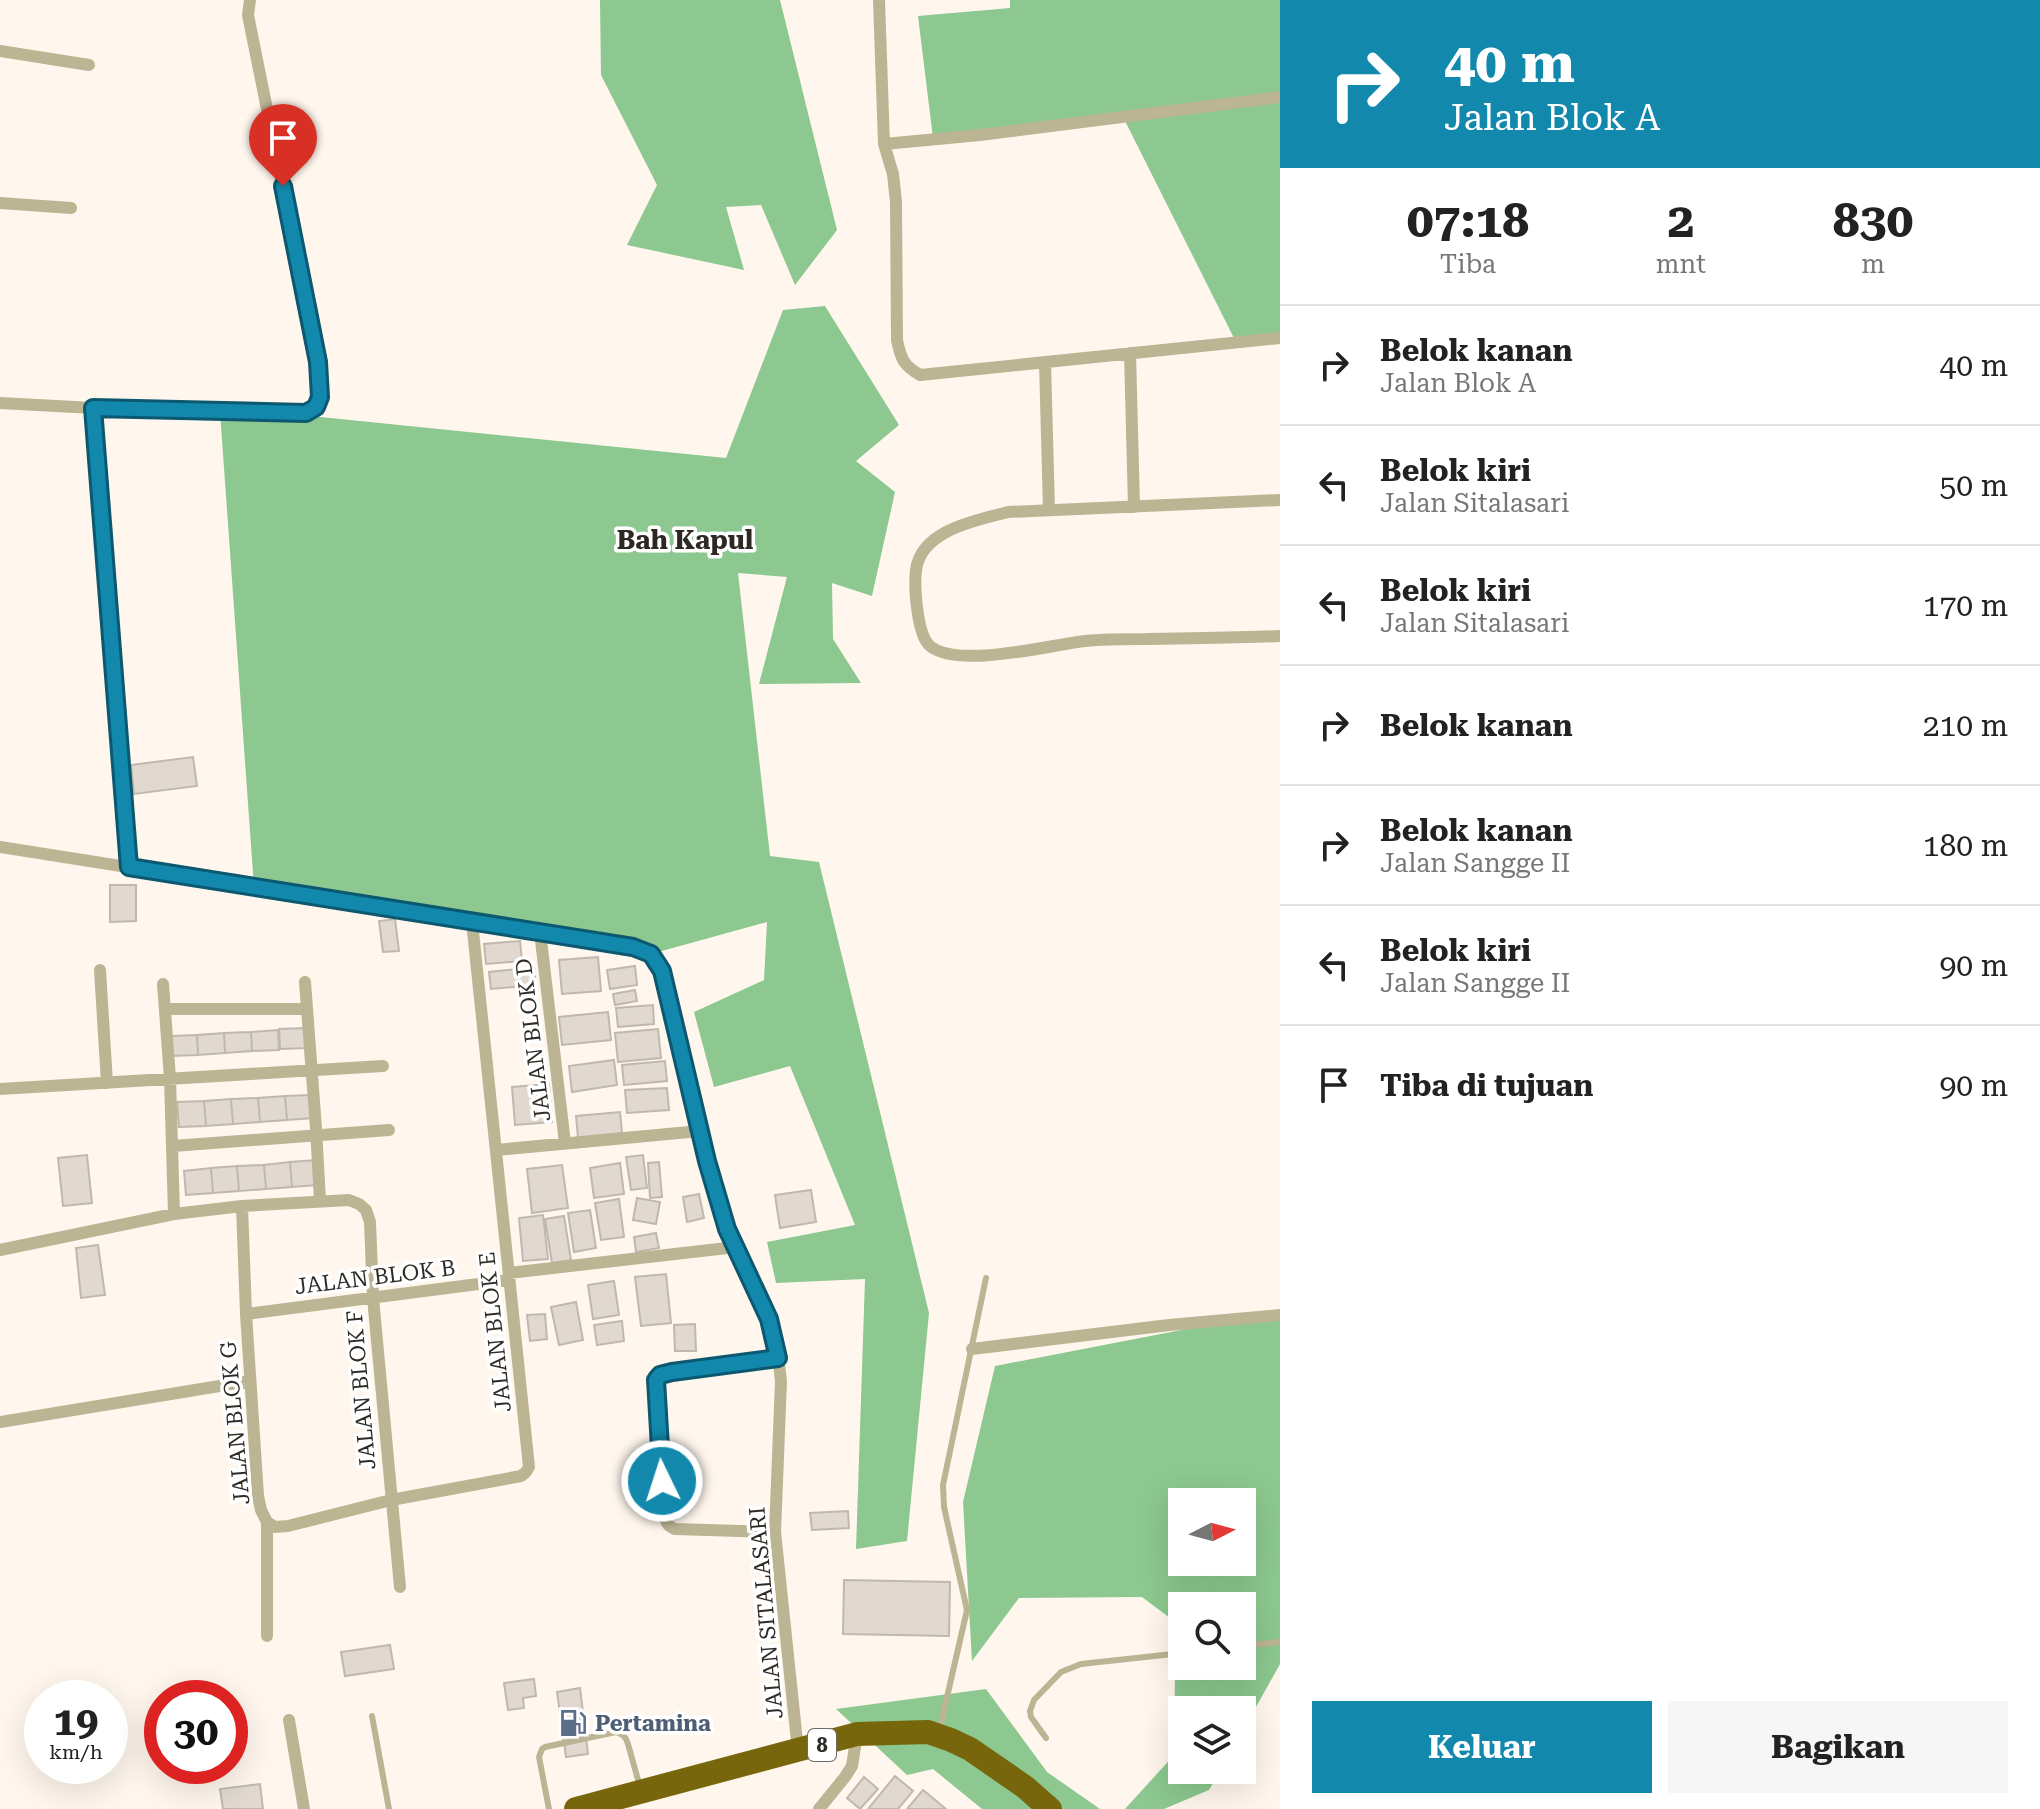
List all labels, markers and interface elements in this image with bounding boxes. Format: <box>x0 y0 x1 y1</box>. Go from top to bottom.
text: 40 m <box>1444 30 1575 96</box>
icon: right <box>1312 32 1416 136</box>
text: Jalan Blok A <box>1444 97 1660 139</box>
pin <box>249 104 317 186</box>
icon: arrive <box>261 116 305 160</box>
text: 07:18 <box>1407 193 1529 249</box>
text: 2 <box>1668 193 1694 249</box>
text: 830 <box>1833 193 1913 249</box>
text: Tiba <box>1440 249 1496 279</box>
text: mnt <box>1656 249 1706 279</box>
text: m <box>1861 249 1885 279</box>
text: Belok kanan <box>1380 333 1573 368</box>
icon: right <box>1312 343 1356 387</box>
text: 40 m <box>1939 348 2008 383</box>
text: Jalan Blok A <box>1380 368 1536 398</box>
text: Belok kiri <box>1380 453 1531 488</box>
icon: left <box>1312 463 1356 507</box>
text: 50 m <box>1939 468 2008 503</box>
text: Jalan Sitalasari <box>1380 488 1569 518</box>
district label: Bah Kapul <box>617 525 754 555</box>
text: Belok kiri <box>1380 573 1531 608</box>
icon: left <box>1312 583 1356 627</box>
text: 170 m <box>1923 588 2008 623</box>
text: Jalan Sitalasari <box>1380 608 1569 638</box>
icon: right <box>1312 703 1356 747</box>
text: Belok kanan <box>1380 708 1573 743</box>
text: 210 m <box>1923 708 2008 743</box>
text: Belok kanan <box>1380 813 1573 848</box>
icon: right <box>1312 823 1356 867</box>
text: 180 m <box>1923 828 2008 863</box>
text: Jalan Sangge II <box>1380 848 1570 878</box>
text: Belok kiri <box>1380 933 1531 968</box>
icon: left <box>1312 943 1356 987</box>
text: 90 m <box>1939 948 2008 983</box>
street label: JALAN BLOK D <box>511 957 555 1123</box>
text: Jalan Sangge II <box>1380 968 1570 998</box>
icon: arrive <box>1312 1063 1356 1107</box>
text: Tiba di tujuan <box>1380 1068 1593 1103</box>
text: 90 m <box>1939 1068 2008 1103</box>
street label: JALAN BLOK E <box>474 1251 516 1413</box>
street label: JALAN BLOK B <box>293 1255 457 1299</box>
street label: JALAN BLOK F <box>342 1309 380 1471</box>
street label: JALAN BLOK G <box>215 1340 255 1506</box>
position arrow <box>620 1439 704 1523</box>
north arrow <box>1168 1488 1256 1576</box>
map controls <box>1168 1488 1256 1784</box>
street label: JALAN SITALASARI <box>744 1506 788 1720</box>
button: search <box>1168 1592 1256 1680</box>
speed limit sign: 30 <box>144 1680 248 1784</box>
button: layers <box>1168 1696 1256 1784</box>
text: 19 <box>54 1698 98 1745</box>
button: Keluar <box>1312 1701 1652 1793</box>
button: Bagikan <box>1668 1701 2008 1793</box>
fuel station icon: Pertamina <box>558 1708 588 1738</box>
place label: Pertamina <box>595 1711 711 1736</box>
road number: 8 <box>808 1729 836 1761</box>
text: km/h <box>49 1740 103 1764</box>

